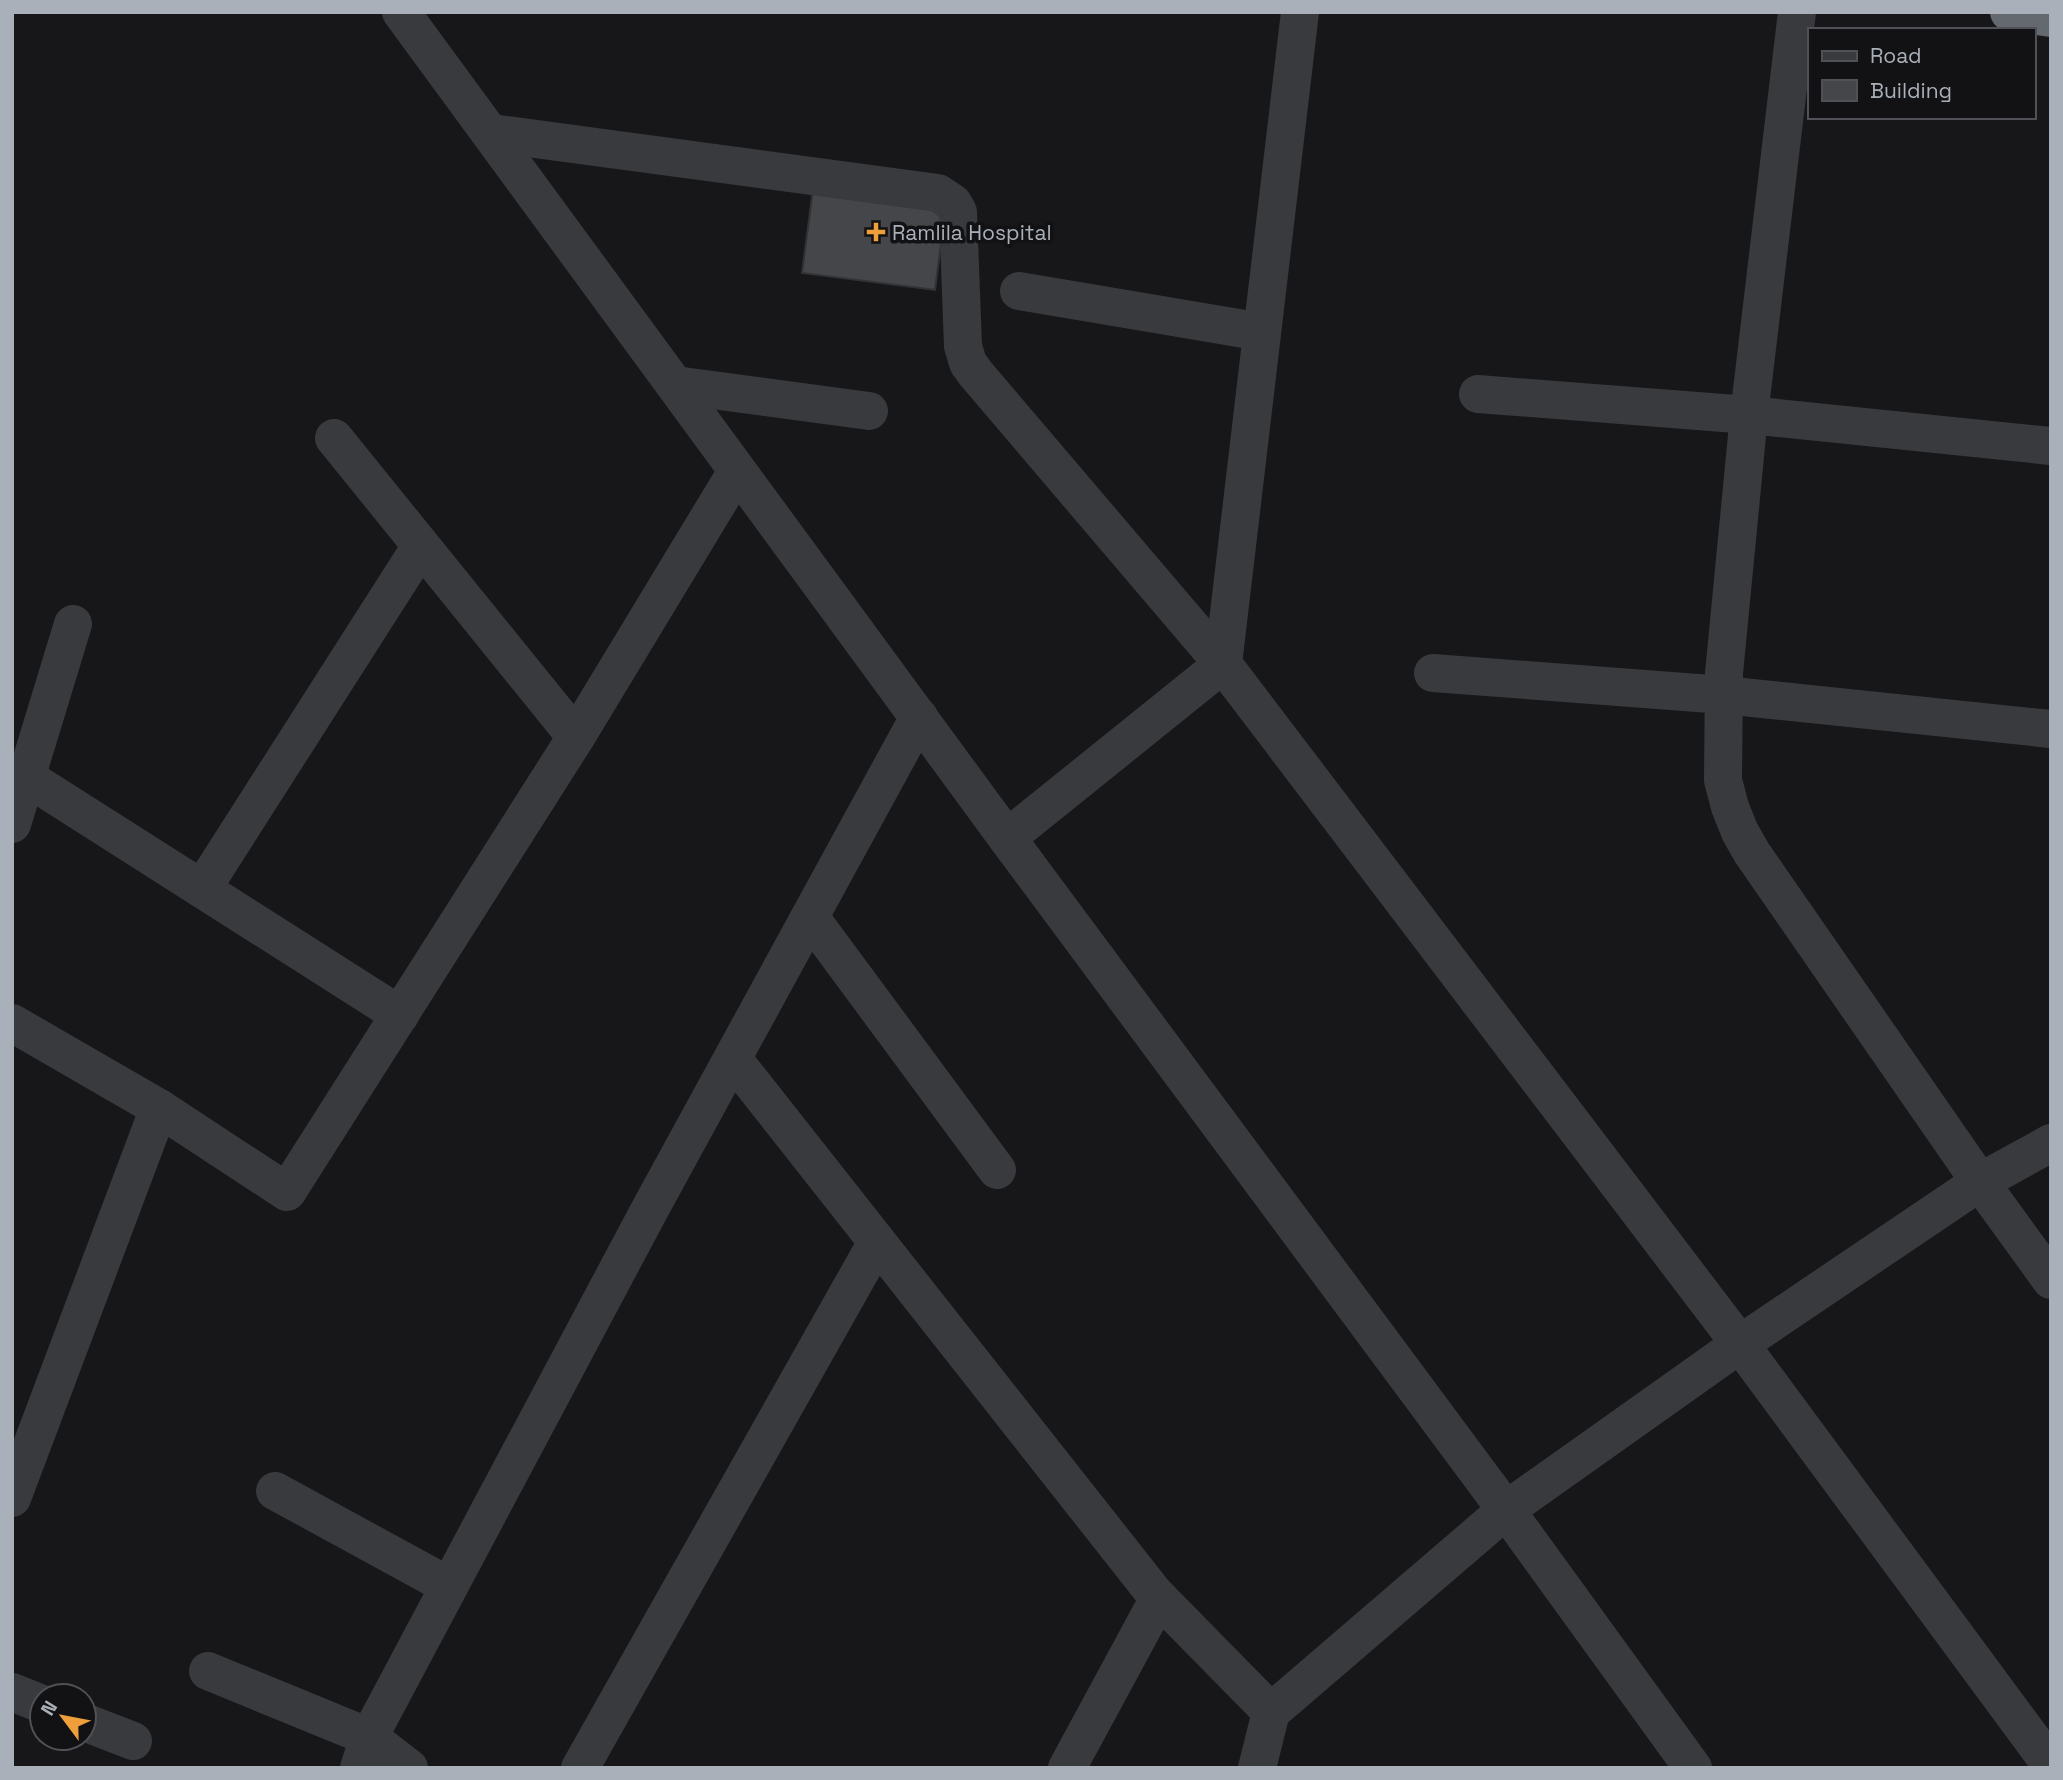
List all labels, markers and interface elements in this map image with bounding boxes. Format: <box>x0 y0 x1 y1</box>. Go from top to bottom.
legend <box>1808 28 2035 119</box>
text: Road <box>1870 42 1922 69</box>
text: Building <box>1870 77 1952 104</box>
place label: Ramlila Hospital <box>892 219 1052 246</box>
marker: Ramlila Hospital <box>866 222 886 242</box>
north arrow <box>28 1682 98 1752</box>
text: N <box>35 1696 63 1720</box>

